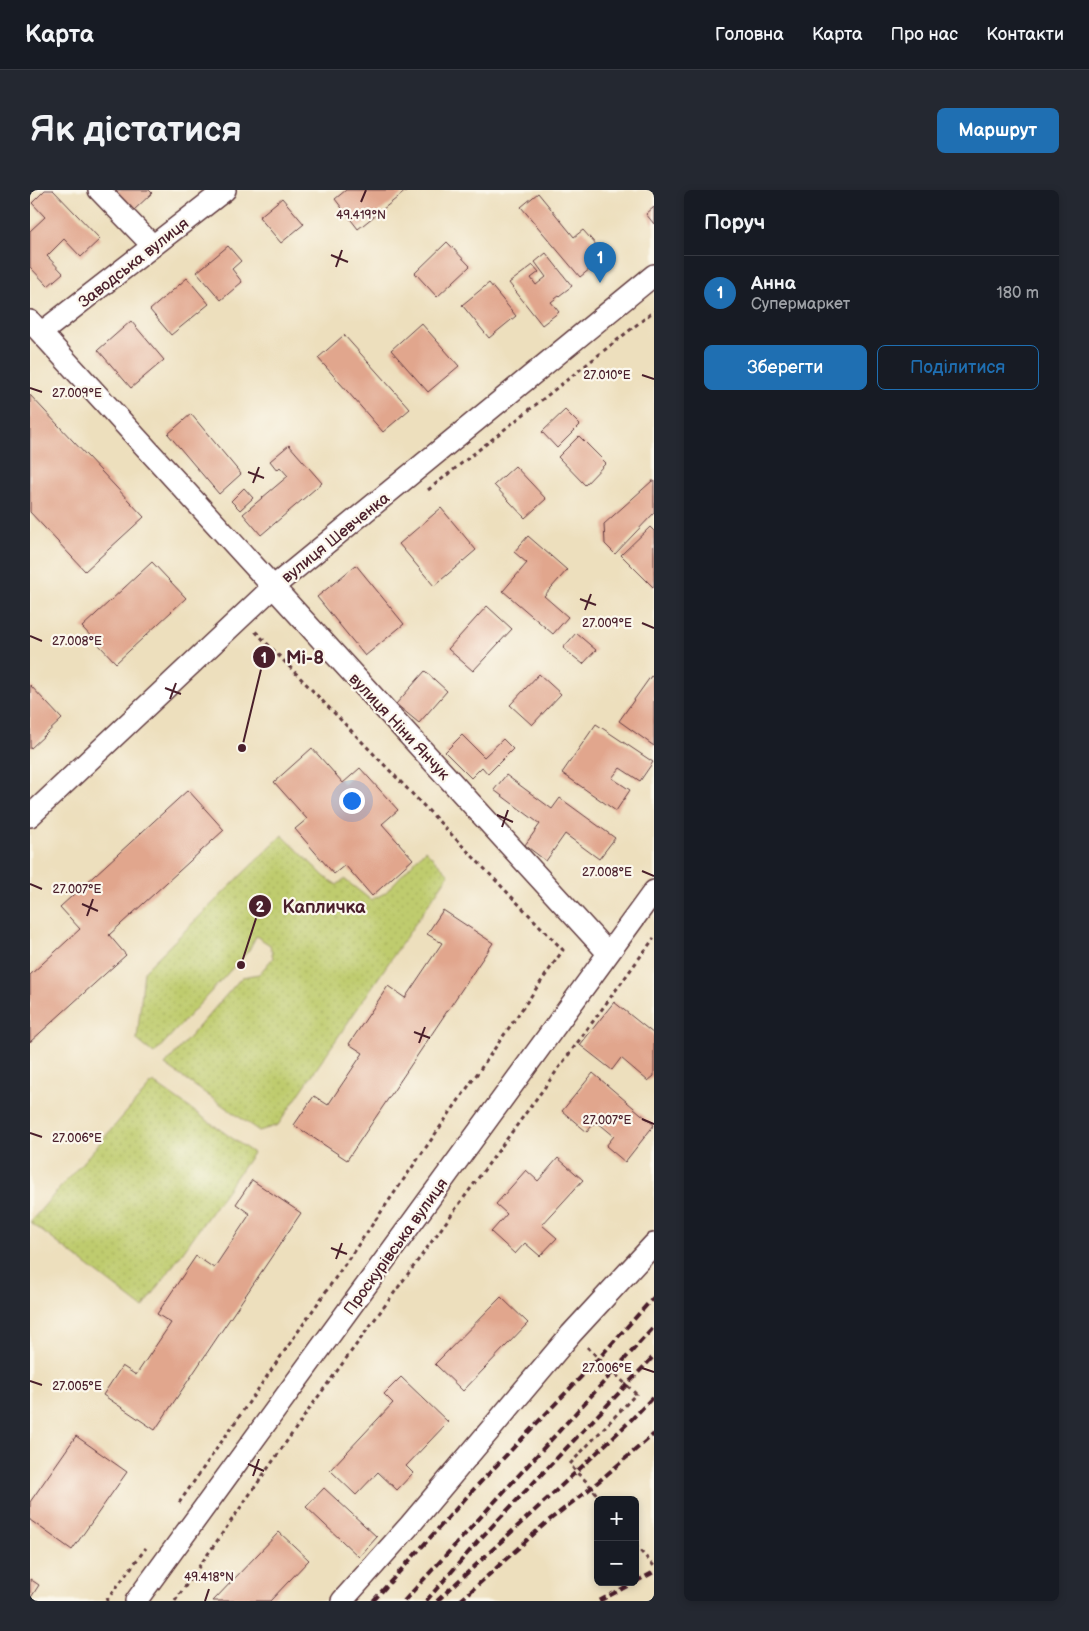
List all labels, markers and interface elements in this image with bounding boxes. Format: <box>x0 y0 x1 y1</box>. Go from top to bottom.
text: Карта <box>25 20 94 49</box>
text: Головна <box>715 24 784 45</box>
text: Карта <box>812 24 863 45</box>
text: Про нас <box>891 24 958 45</box>
text: Контакти <box>986 24 1064 45</box>
button: Маршрут <box>937 108 1059 153</box>
text: Як дістатися <box>30 109 242 152</box>
text: 49.419°N <box>336 208 386 223</box>
text: Поруч <box>704 210 765 235</box>
street label: Заводська вулиця <box>75 214 193 312</box>
pin: 1 <box>584 242 616 283</box>
text: Анна <box>751 272 796 295</box>
text: 1 <box>717 284 723 303</box>
text: 180 m <box>997 284 1039 303</box>
text: Супермаркет <box>751 295 850 314</box>
button: Зберегти <box>704 345 867 390</box>
button: Поділитися <box>877 345 1039 390</box>
text: 27.010°E <box>583 368 631 383</box>
text: 27.009°E <box>52 386 102 401</box>
street label: вулиця Шевченка <box>278 489 394 587</box>
text: 27.009°E <box>582 616 632 631</box>
text: 27.008°E <box>52 634 102 649</box>
callout: Mi-8 <box>251 641 334 674</box>
text: Mi-8 <box>286 648 324 669</box>
text: 1 <box>261 649 267 668</box>
street label: вулиця Ніни Янчук <box>345 670 454 785</box>
your location <box>339 788 365 814</box>
text: 27.008°E <box>582 865 632 880</box>
text: 27.007°E <box>53 882 101 897</box>
callout: Капличка <box>247 890 375 923</box>
text: Капличка <box>282 897 366 918</box>
text: 2 <box>256 898 265 917</box>
text: 27.007°E <box>583 1113 631 1128</box>
text: 27.006°E <box>52 1131 102 1146</box>
street label: Проскурівська вулиця <box>340 1175 452 1319</box>
text: 27.006°E <box>582 1361 632 1376</box>
text: 27.005°E <box>52 1379 102 1394</box>
map controls <box>594 1496 639 1586</box>
button: + <box>594 1496 639 1541</box>
button: − <box>594 1541 639 1586</box>
text: 49.418°N <box>184 1570 234 1585</box>

